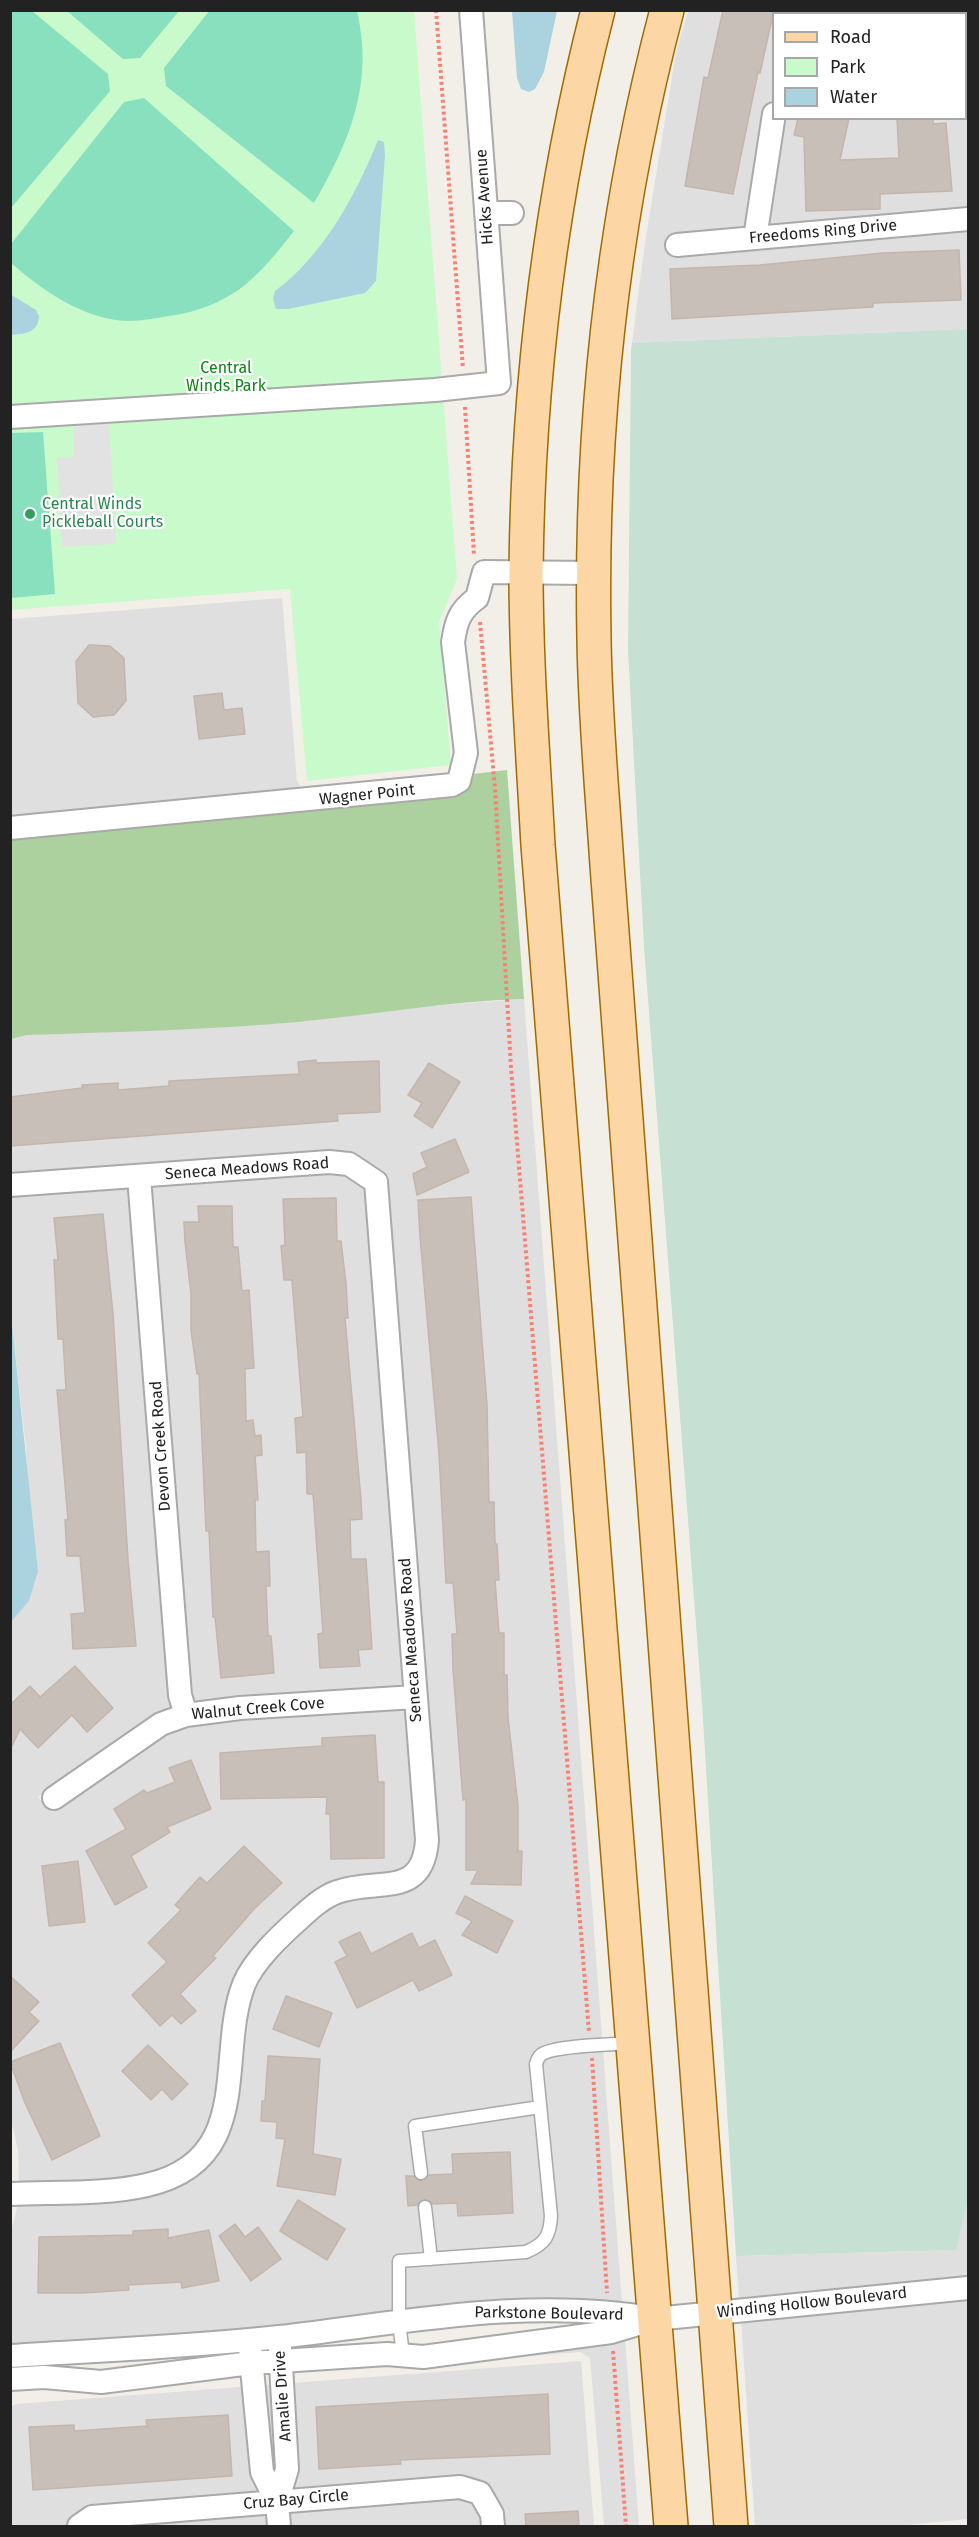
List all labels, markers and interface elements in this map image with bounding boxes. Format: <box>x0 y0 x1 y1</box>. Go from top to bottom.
legend <box>772 12 967 120</box>
text: Road <box>830 26 872 48</box>
text: Park <box>830 56 865 78</box>
text: Water <box>830 86 877 108</box>
street label: Hicks Avenue <box>472 148 498 246</box>
street label: Freedoms Ring Drive <box>748 216 898 248</box>
park label: Central Winds Park <box>186 359 266 397</box>
place label: Central Winds Pickleball Courts <box>42 495 163 533</box>
marker: Central Winds Pickleball Courts <box>23 507 37 521</box>
street label: Wagner Point <box>318 780 416 810</box>
street label: Seneca Meadows Road <box>164 1154 330 1184</box>
street label: Devon Creek Road <box>147 1380 175 1512</box>
street label: Seneca Meadows Road <box>396 1557 426 1723</box>
street label: Walnut Creek Cove <box>191 1694 325 1724</box>
street label: Winding Hollow Boulevard <box>716 2283 908 2323</box>
street label: Parkstone Boulevard <box>474 2303 624 2325</box>
street label: Amalie Drive <box>270 2350 296 2442</box>
street label: Cruz Bay Circle <box>242 2486 350 2514</box>

